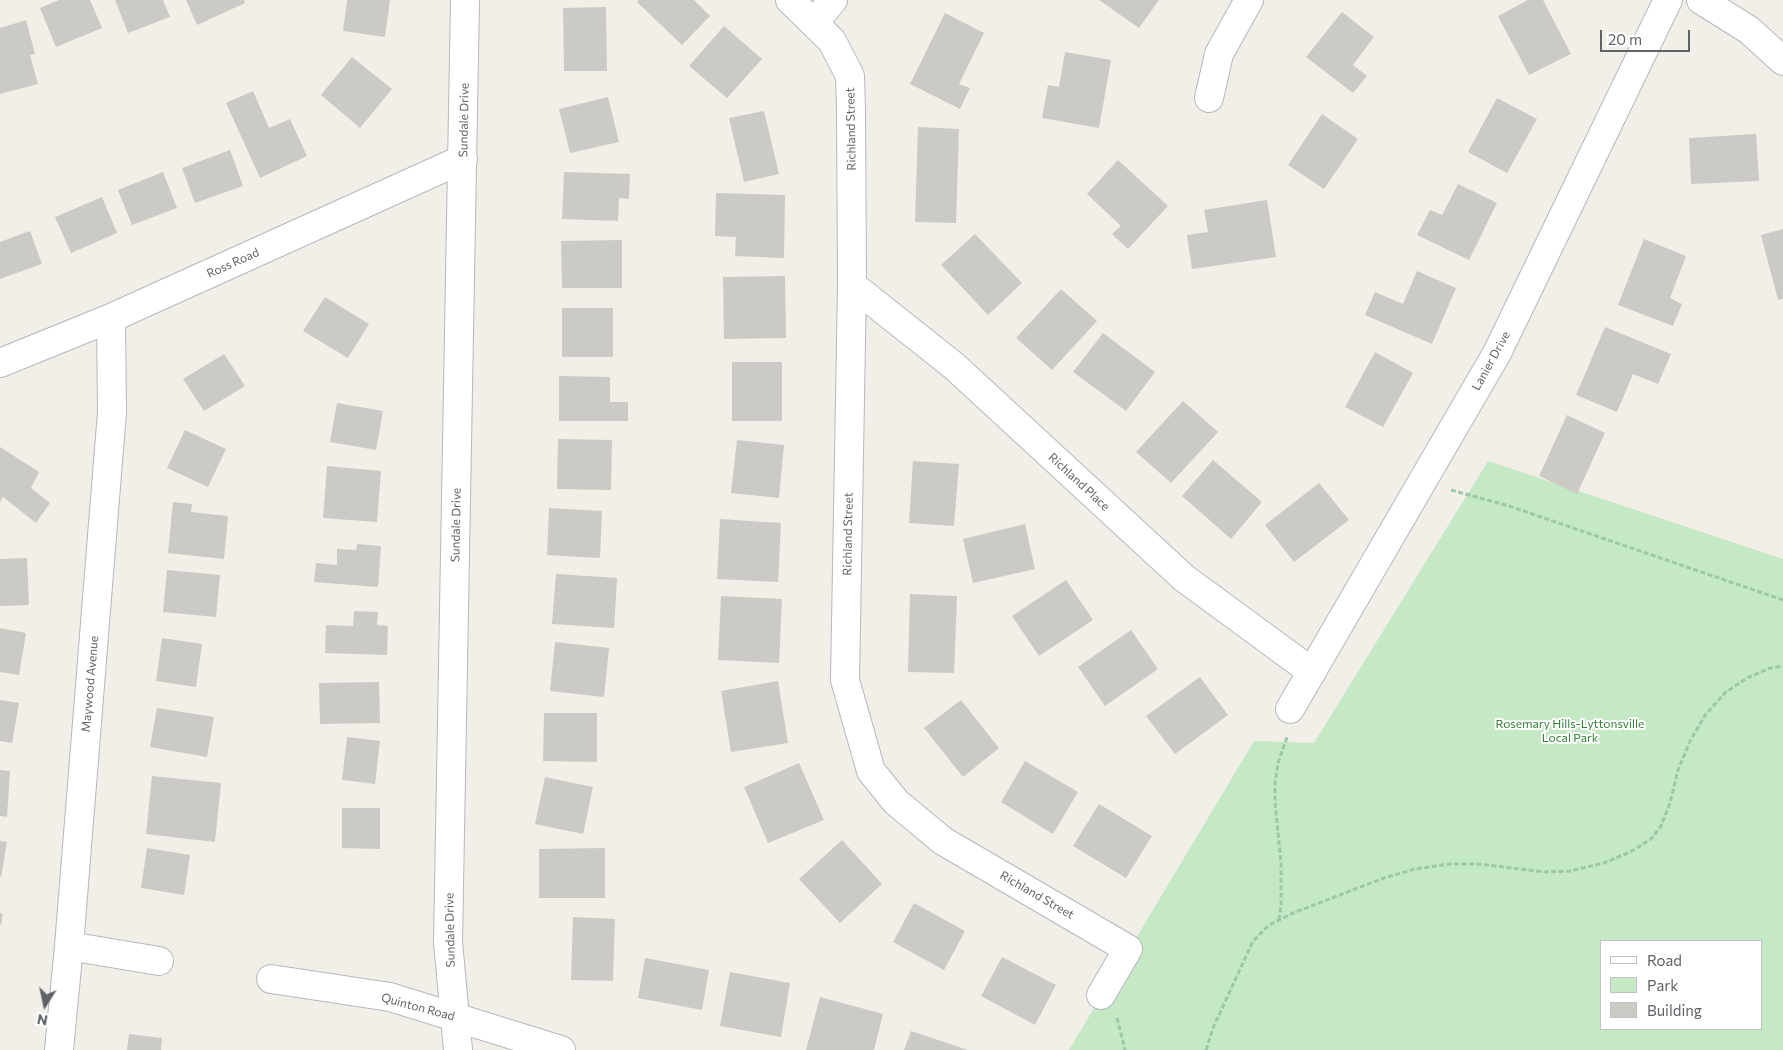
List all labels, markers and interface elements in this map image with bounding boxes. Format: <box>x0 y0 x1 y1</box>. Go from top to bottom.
scale bar <box>1603 20 1693 52</box>
text: 20 m <box>1608 30 1642 48</box>
street label: Sundale Drive <box>456 83 472 157</box>
street label: Richland Street <box>843 87 859 171</box>
street label: Ross Road <box>205 245 261 281</box>
street label: Lanier Drive <box>1469 329 1513 393</box>
street label: Richland Place <box>1045 450 1113 514</box>
street label: Sundale Drive <box>448 488 464 562</box>
street label: Richland Street <box>840 492 856 576</box>
street label: Maywood Avenue <box>79 635 101 733</box>
park label: Rosemary Hills-Lyttonsville Local Park <box>1496 717 1644 745</box>
street label: Richland Street <box>997 868 1077 922</box>
street label: Sundale Drive <box>442 893 458 967</box>
legend <box>1600 940 1763 1030</box>
text: Road <box>1647 951 1682 969</box>
text: Park <box>1647 976 1678 994</box>
north arrow <box>20 980 70 1030</box>
street label: Quinton Road <box>380 990 456 1024</box>
text: Building <box>1647 1001 1702 1019</box>
text: N <box>36 1011 49 1030</box>

